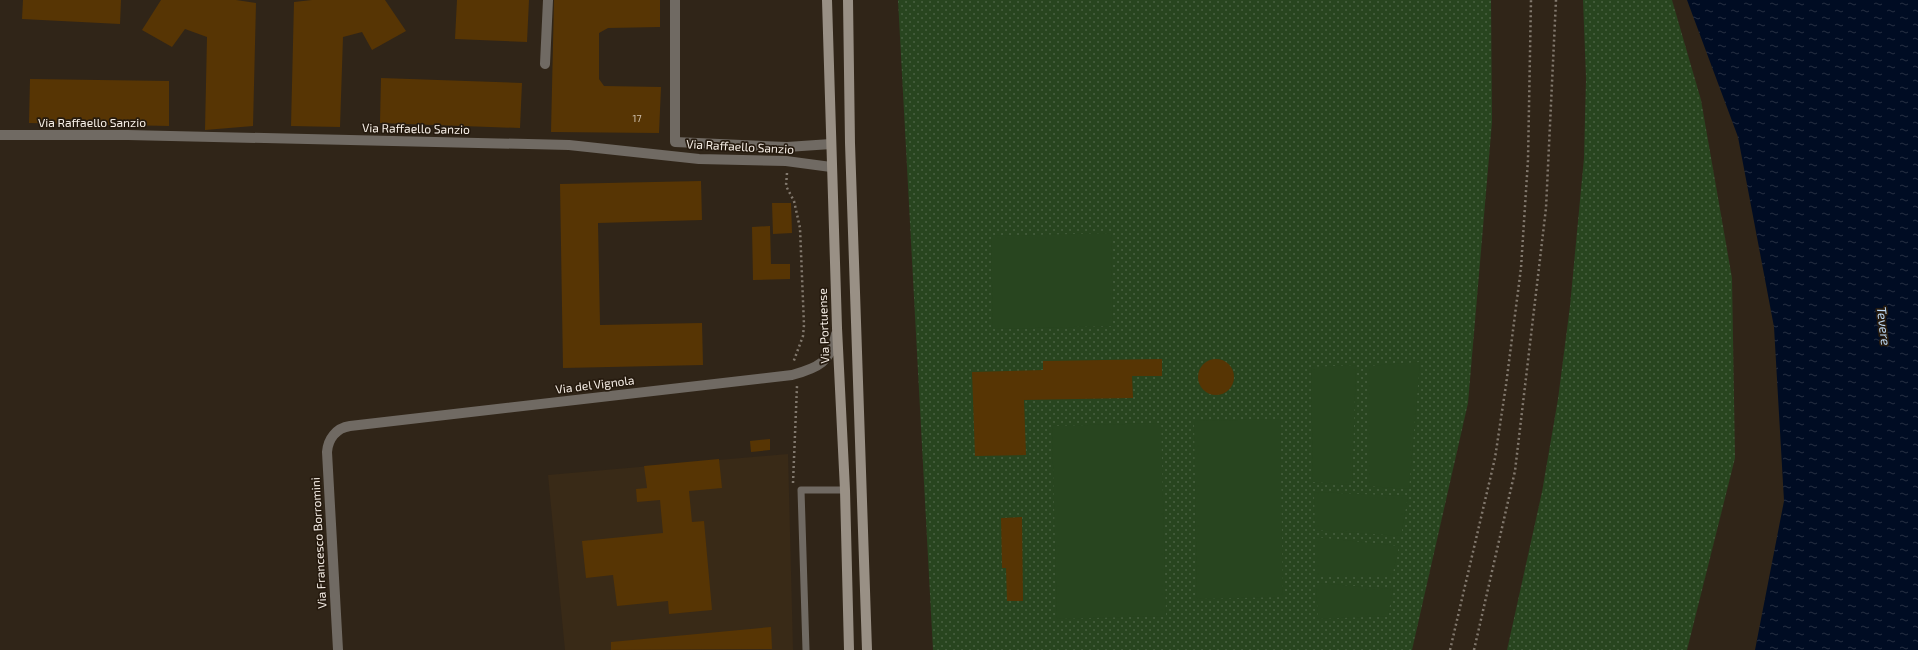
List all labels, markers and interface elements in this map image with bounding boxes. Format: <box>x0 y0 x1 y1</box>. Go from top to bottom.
house number: 17 <box>632 112 642 124</box>
street label: Via Raffaello Sanzio <box>38 115 146 129</box>
street label: Via Raffaello Sanzio <box>362 120 470 136</box>
street label: Via Raffaello Sanzio <box>686 136 794 156</box>
street label: Via Portuense <box>815 288 831 364</box>
water label: Tevere <box>1874 306 1894 346</box>
street label: Via del Vignola <box>555 372 635 396</box>
street label: Via Francesco Borromini <box>308 477 328 609</box>

